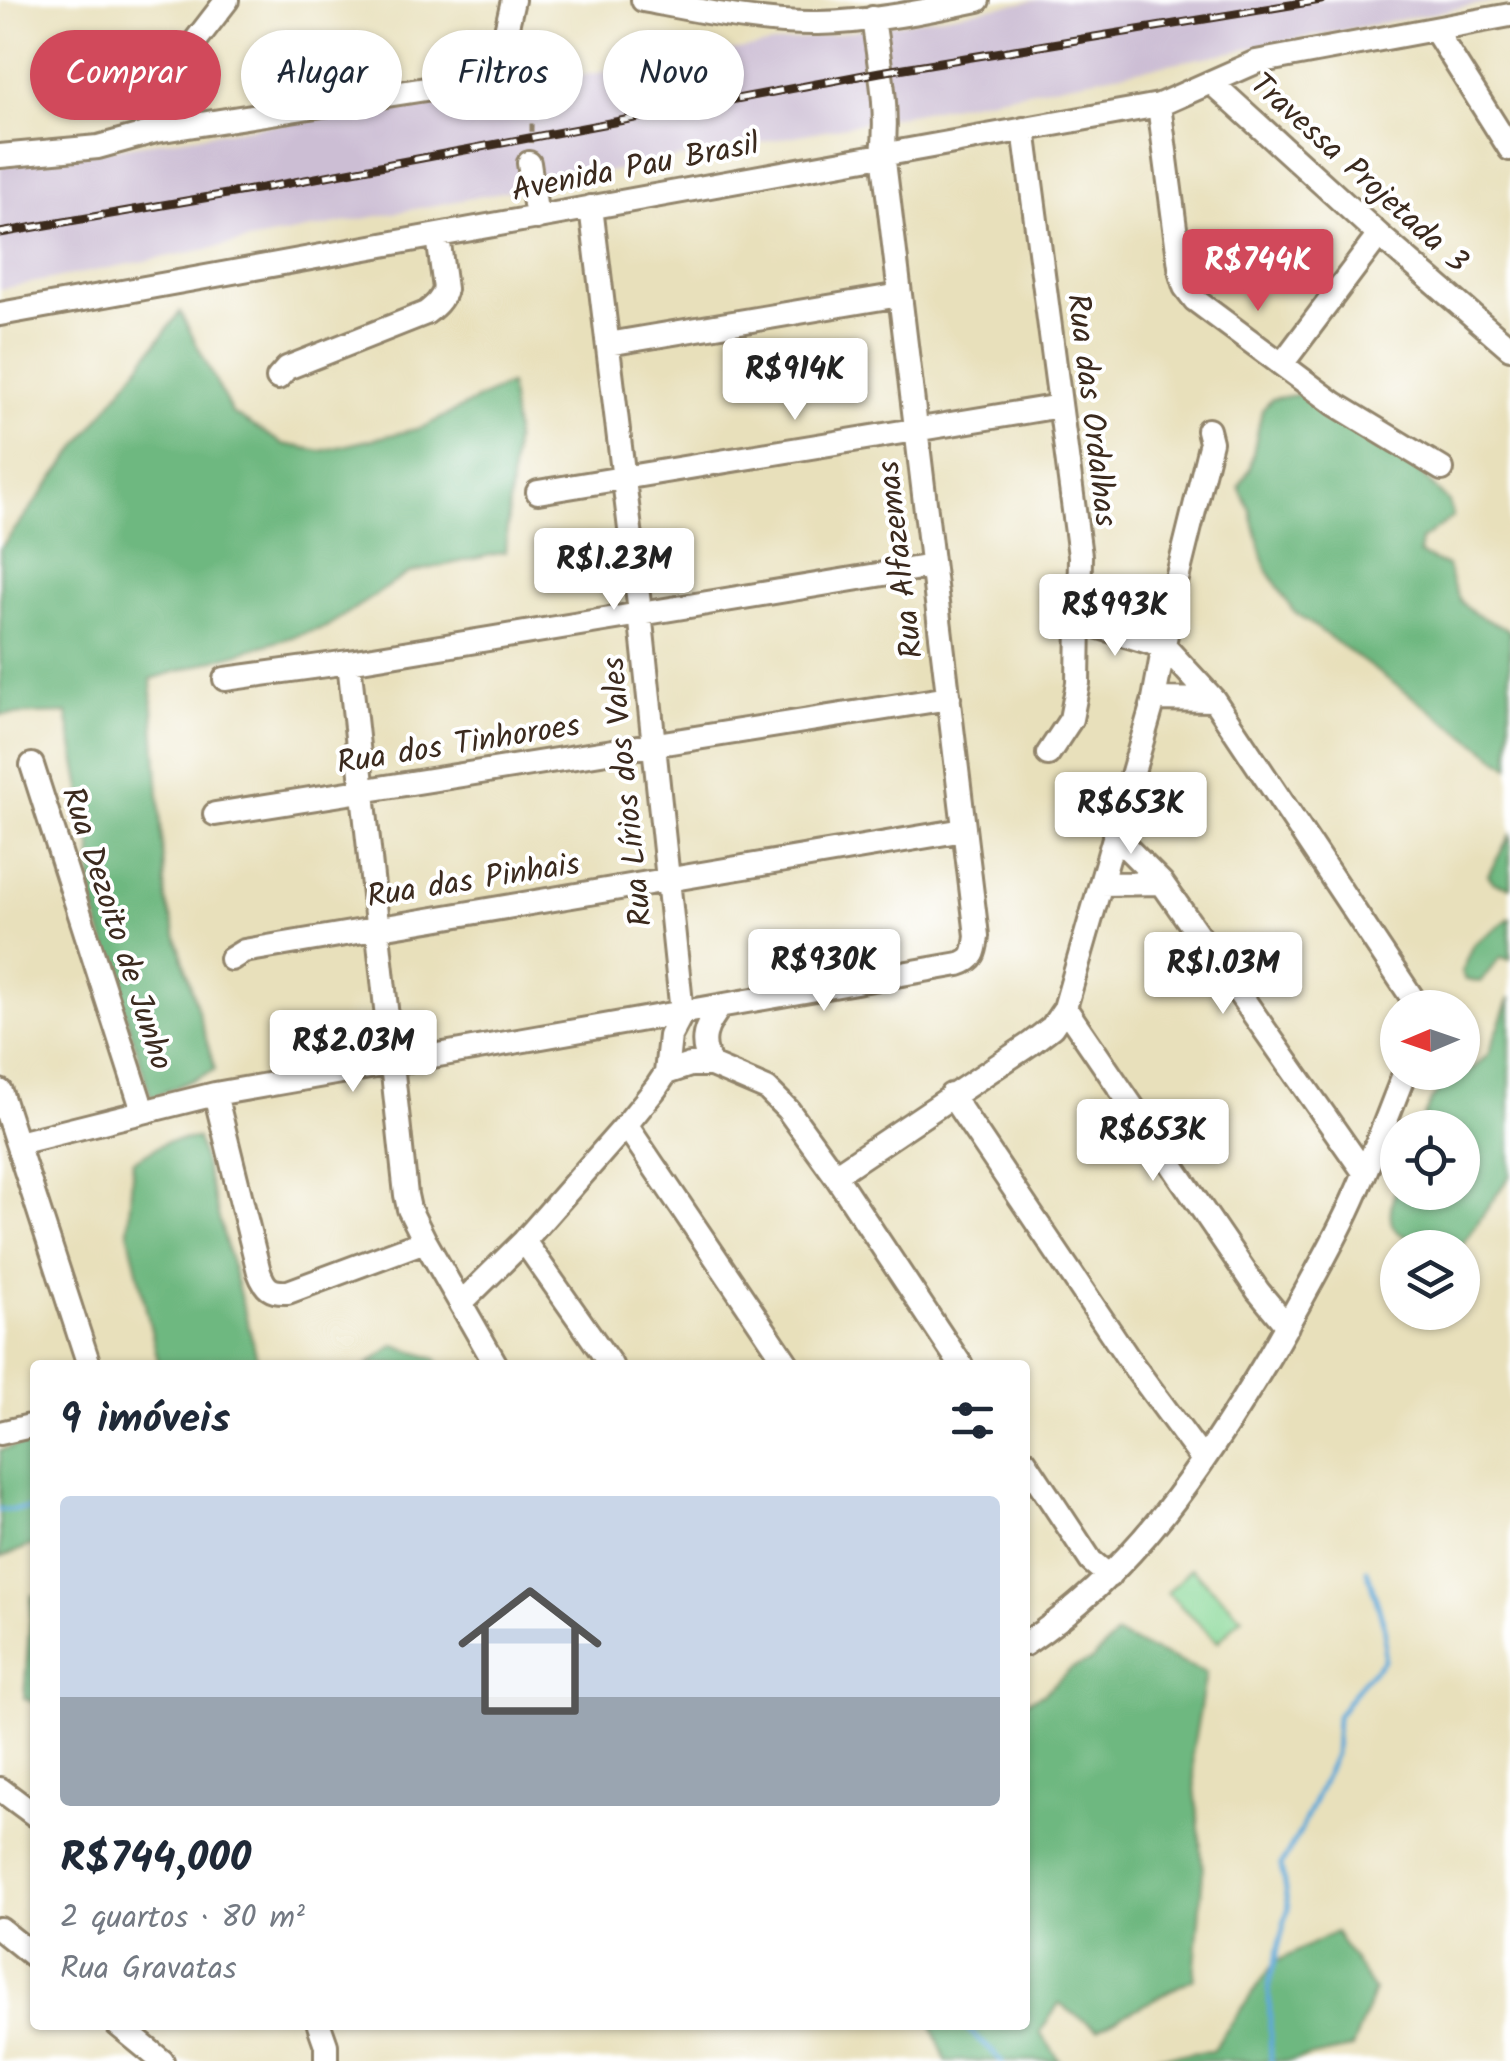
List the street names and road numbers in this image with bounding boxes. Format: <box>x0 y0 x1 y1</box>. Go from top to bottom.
street label: Travessa Projetada 3 <box>1237 61 1480 287</box>
street label: Avenida Pau Brasil <box>507 119 764 217</box>
street label: Rua das Ordalhas <box>1051 291 1130 530</box>
street label: Rua Alfazemas <box>864 458 939 661</box>
street label: Rua Lírios dos Vales <box>589 654 668 929</box>
street label: Rua dos Tinhoroes <box>333 701 584 790</box>
street label: Rua Dezoito de Junho <box>46 781 185 1077</box>
street label: Rua das Pinhais <box>363 839 584 923</box>

